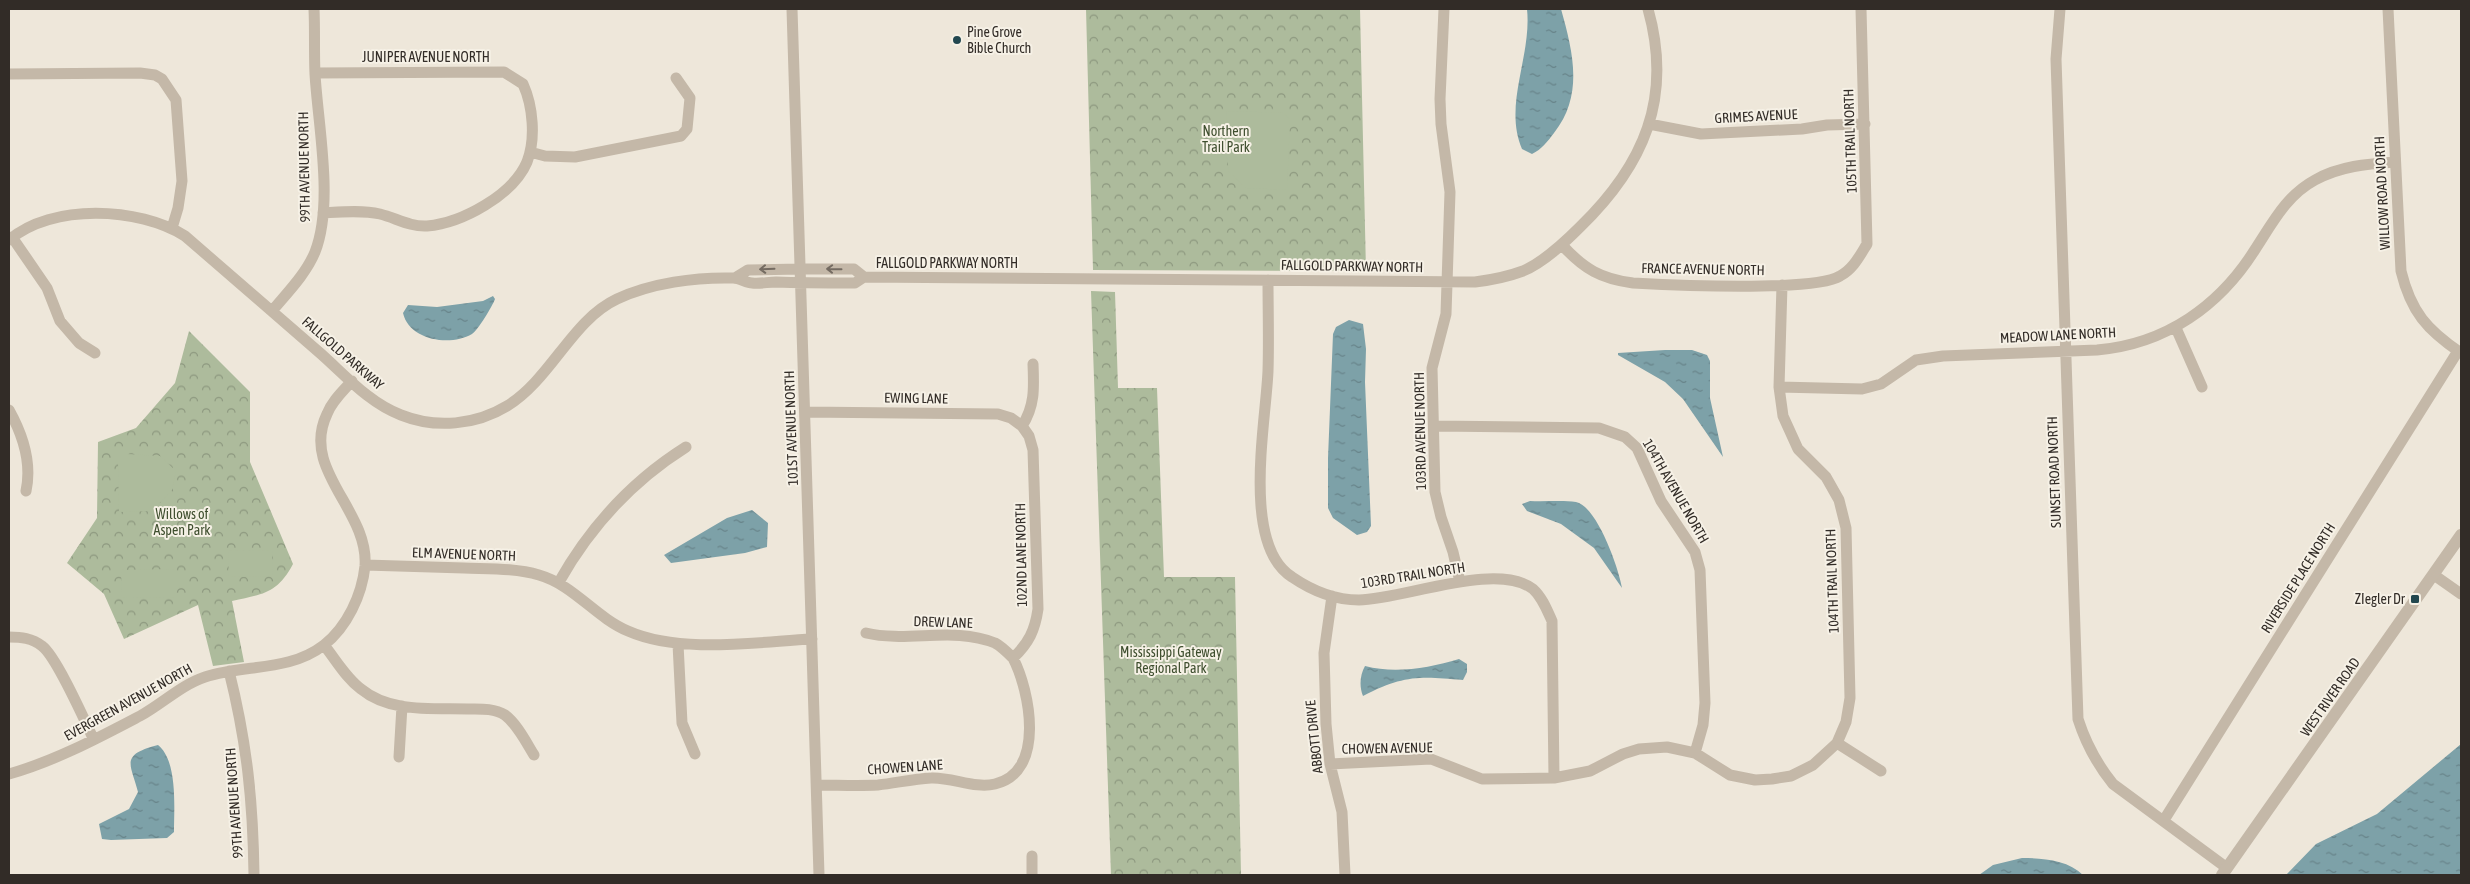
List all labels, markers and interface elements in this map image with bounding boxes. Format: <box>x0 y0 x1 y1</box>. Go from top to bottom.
place label: Pine Grove Bible Church <box>967 24 1031 56</box>
marker: Pine Grove Bible Church <box>951 34 963 46</box>
street label: JUNIPER AVENUE NORTH <box>362 49 490 65</box>
street label: 105TH TRAIL NORTH <box>1840 88 1860 194</box>
street label: GRIMES AVENUE <box>1714 106 1798 126</box>
street label: 99TH AVENUE NORTH <box>295 111 313 223</box>
park label: Northern Trail Park <box>1202 123 1250 155</box>
street label: WILLOW ROAD NORTH <box>2371 136 2393 250</box>
street label: FALLGOLD PARKWAY NORTH <box>876 255 1018 271</box>
street label: FALLGOLD PARKWAY NORTH <box>1281 257 1423 275</box>
street label: FRANCE AVENUE NORTH <box>1641 260 1765 278</box>
one-way arrow <box>826 264 842 274</box>
one-way arrow <box>759 265 775 274</box>
street label: FALLGOLD PARKWAY <box>299 313 388 393</box>
street label: MEADOW LANE NORTH <box>2000 324 2116 346</box>
street label: 101ST AVENUE NORTH <box>781 370 801 486</box>
street label: 103RD AVENUE NORTH <box>1411 372 1429 490</box>
street label: EWING LANE <box>884 389 948 407</box>
street label: SUNSET ROAD NORTH <box>2044 416 2064 528</box>
street label: 104TH AVENUE NORTH <box>1640 436 1712 546</box>
street label: 102ND LANE NORTH <box>1012 503 1030 607</box>
park label: Willows of Aspen Park <box>154 506 210 538</box>
street label: RIVERSIDE PLACE NORTH <box>2258 520 2338 636</box>
street label: 104TH TRAIL NORTH <box>1822 528 1842 634</box>
street label: ELM AVENUE NORTH <box>412 544 516 564</box>
street label: 103RD TRAIL NORTH <box>1360 559 1466 591</box>
place label: ZIegler Dr <box>2355 591 2406 607</box>
marker: ZIegler Dr <box>2409 593 2421 605</box>
street label: DREW LANE <box>913 613 973 631</box>
park label: Mississippi Gateway Regional Park <box>1120 644 1222 676</box>
street label: WEST RIVER ROAD <box>2297 655 2363 739</box>
street label: EVERGREEN AVENUE NORTH <box>61 660 195 744</box>
street label: ABBOTT DRIVE <box>1302 700 1326 774</box>
street label: CHOWEN AVENUE <box>1342 739 1432 757</box>
street label: 99TH AVENUE NORTH <box>222 747 246 859</box>
street label: CHOWEN LANE <box>867 756 943 778</box>

